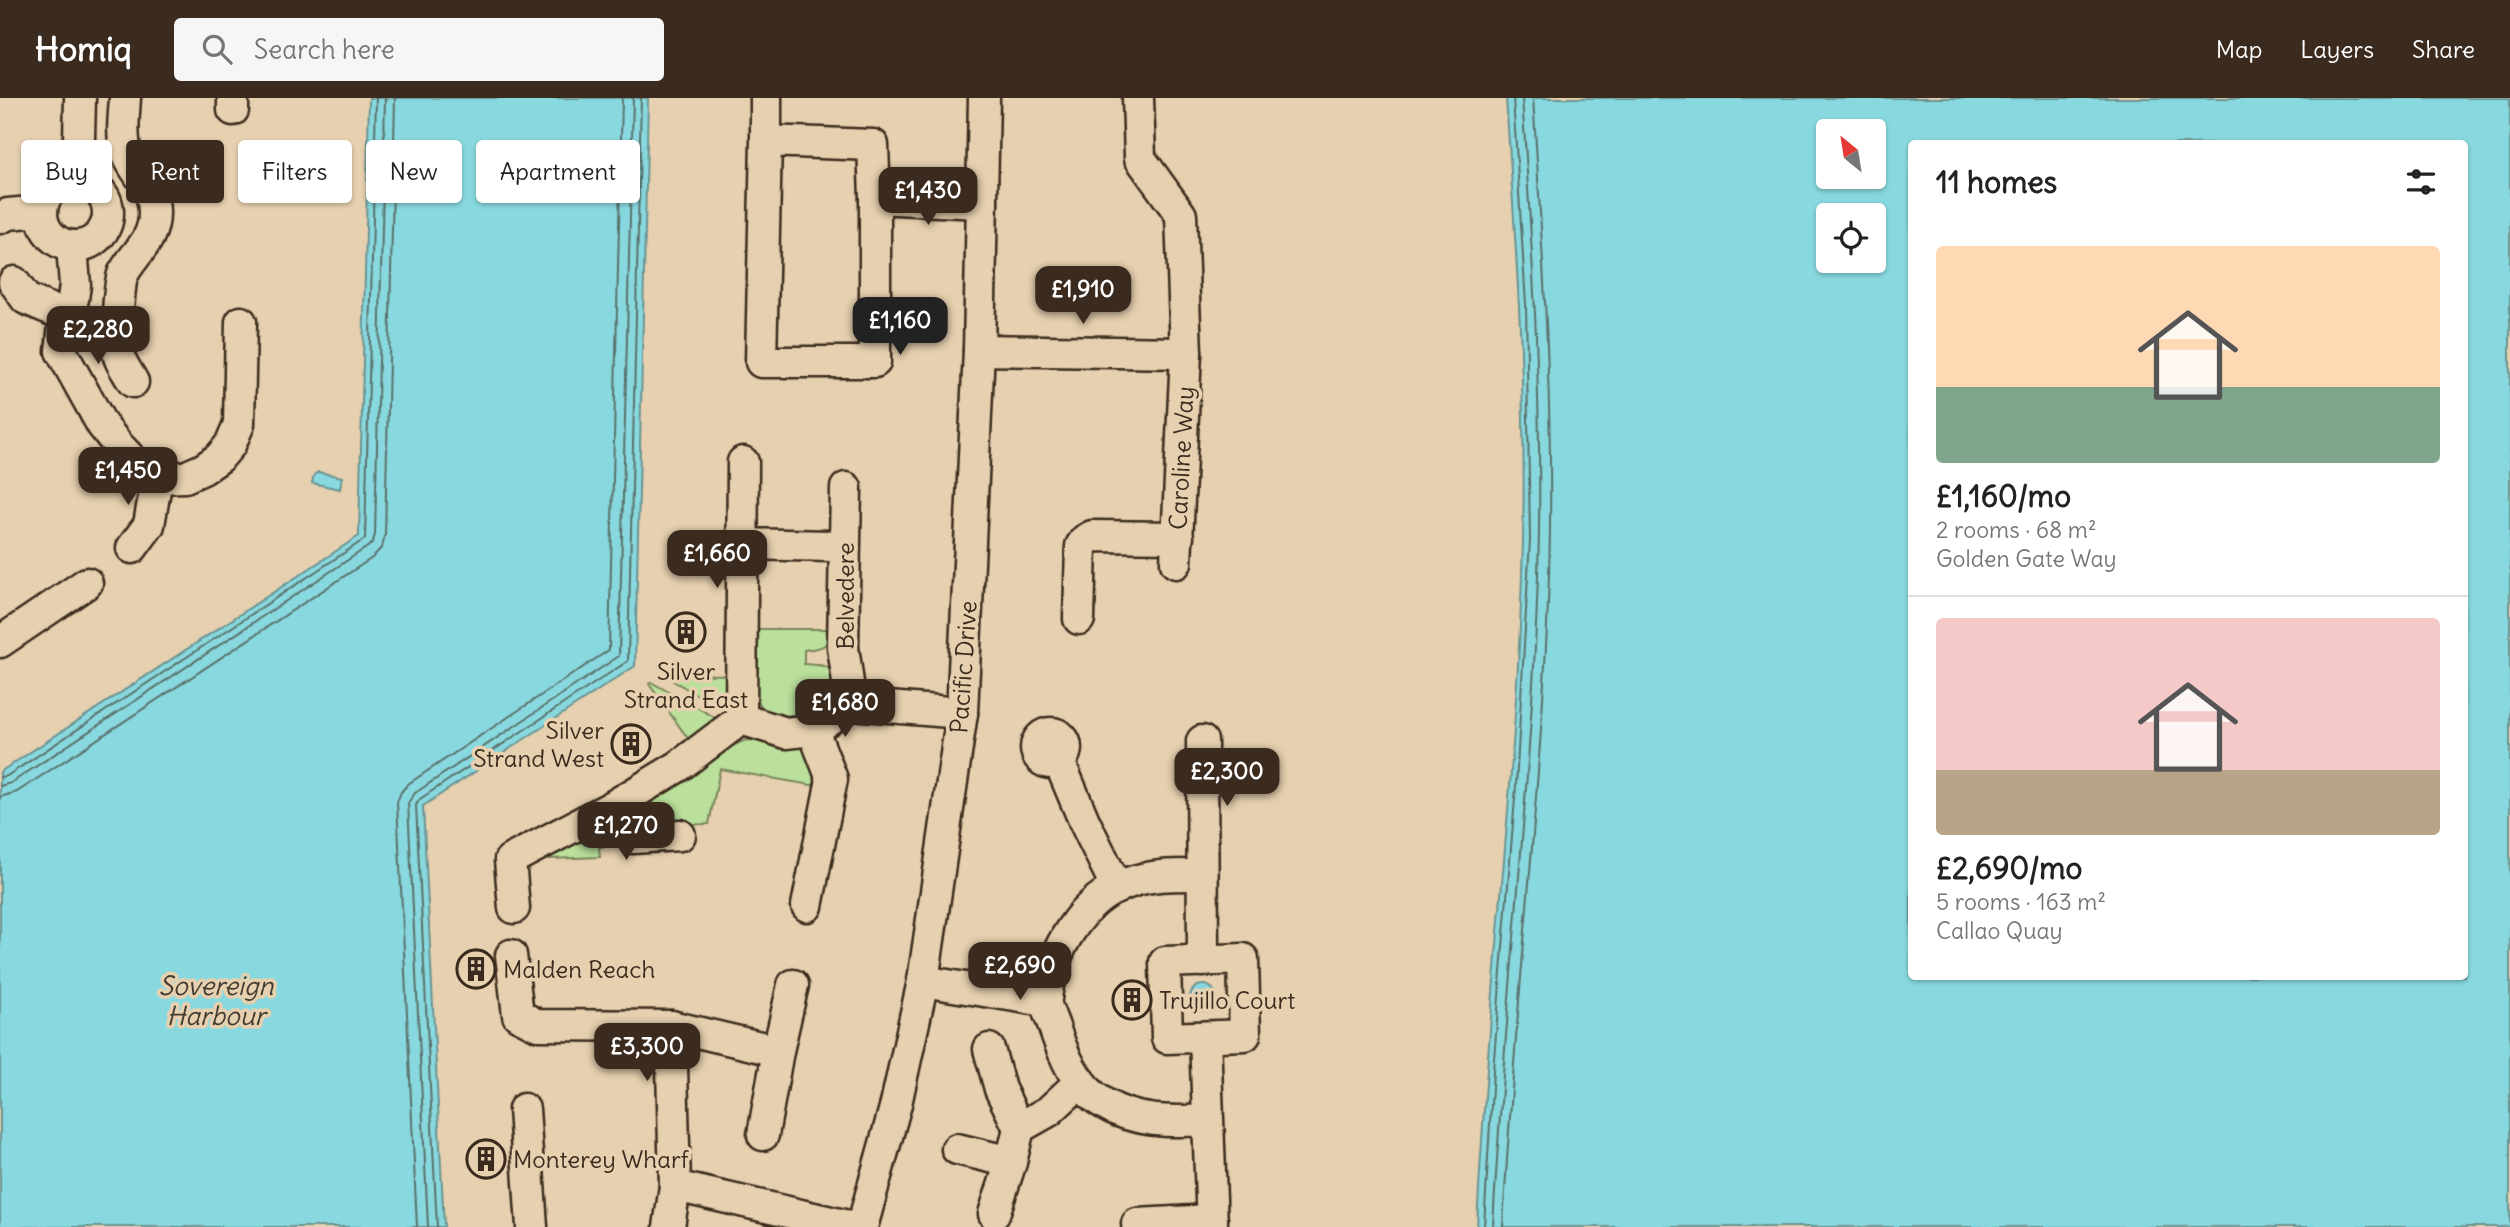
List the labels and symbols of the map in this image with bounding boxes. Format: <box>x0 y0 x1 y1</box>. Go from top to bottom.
north arrow <box>1816 119 1886 189</box>
pin: £1,430 <box>871 167 985 227</box>
pin: £1,910 <box>1026 266 1140 326</box>
pin: £1,160 <box>843 298 957 357</box>
pin: £2,280 <box>41 306 155 366</box>
street label: Caroline Way <box>1162 385 1200 531</box>
pin: £1,450 <box>71 448 185 507</box>
pin: £1,660 <box>660 531 774 590</box>
street label: Belvedere <box>830 542 860 650</box>
street label: Pacific Drive <box>943 600 983 734</box>
building icon: Silver Strand East <box>665 611 707 653</box>
place label: Silver Strand East <box>624 656 748 714</box>
pin: £1,680 <box>788 680 902 739</box>
place label: Silver Strand West <box>473 715 604 773</box>
building icon: Silver Strand West <box>610 723 652 765</box>
pin: £2,300 <box>1170 748 1284 808</box>
pin: £1,270 <box>569 802 683 862</box>
pin: £2,690 <box>963 942 1077 1002</box>
building icon: Malden Reach <box>455 948 497 990</box>
place label: Malden Reach <box>503 954 655 984</box>
water label: Sovereign Harbour <box>159 969 274 1032</box>
building icon: Trujillo Court <box>1111 979 1153 1021</box>
place label: Trujillo Court <box>1159 985 1295 1015</box>
pin: £3,300 <box>590 1024 704 1083</box>
building icon: Monterey Wharf <box>465 1138 507 1180</box>
place label: Monterey Wharf <box>513 1144 690 1174</box>

